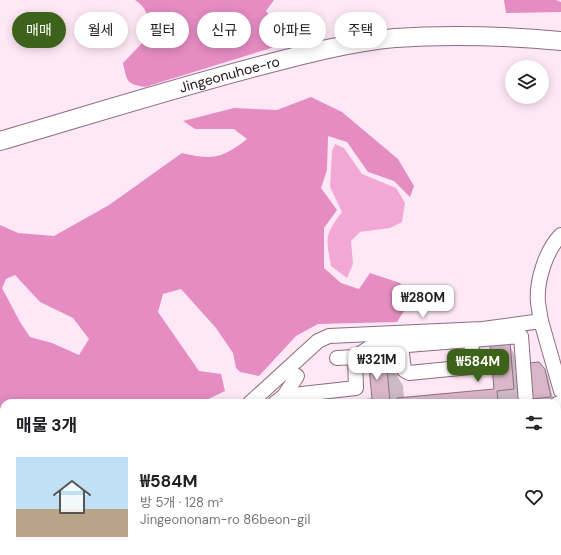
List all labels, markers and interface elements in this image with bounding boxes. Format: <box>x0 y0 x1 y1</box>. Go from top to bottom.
chip: 매매 <box>12 12 66 48</box>
chip: 월세 <box>74 12 128 48</box>
chip: 필터 <box>136 12 189 48</box>
chip: 신규 <box>197 12 251 48</box>
chip: 아파트 <box>259 12 326 48</box>
chip: 주택 <box>334 12 387 48</box>
street label: Jingeonuhoe-ro <box>177 52 282 97</box>
map controls <box>505 60 549 104</box>
button: layers <box>505 60 549 104</box>
pin: ₩280M <box>395 285 451 319</box>
text: ₩280M <box>401 289 445 306</box>
pin: ₩321M <box>349 347 405 381</box>
pin: ₩584M <box>450 349 506 383</box>
text: ₩321M <box>357 351 397 368</box>
text: ₩584M <box>456 353 500 370</box>
icon: filters <box>523 412 545 434</box>
text: 매물 3개 <box>16 414 77 436</box>
text: ₩584M <box>140 470 197 492</box>
icon: home <box>48 473 96 521</box>
icon: heart <box>523 486 545 508</box>
text: 방 5개 · 128 m² <box>140 494 223 511</box>
text: Jingeononam-ro 86beon-gil <box>140 511 310 528</box>

